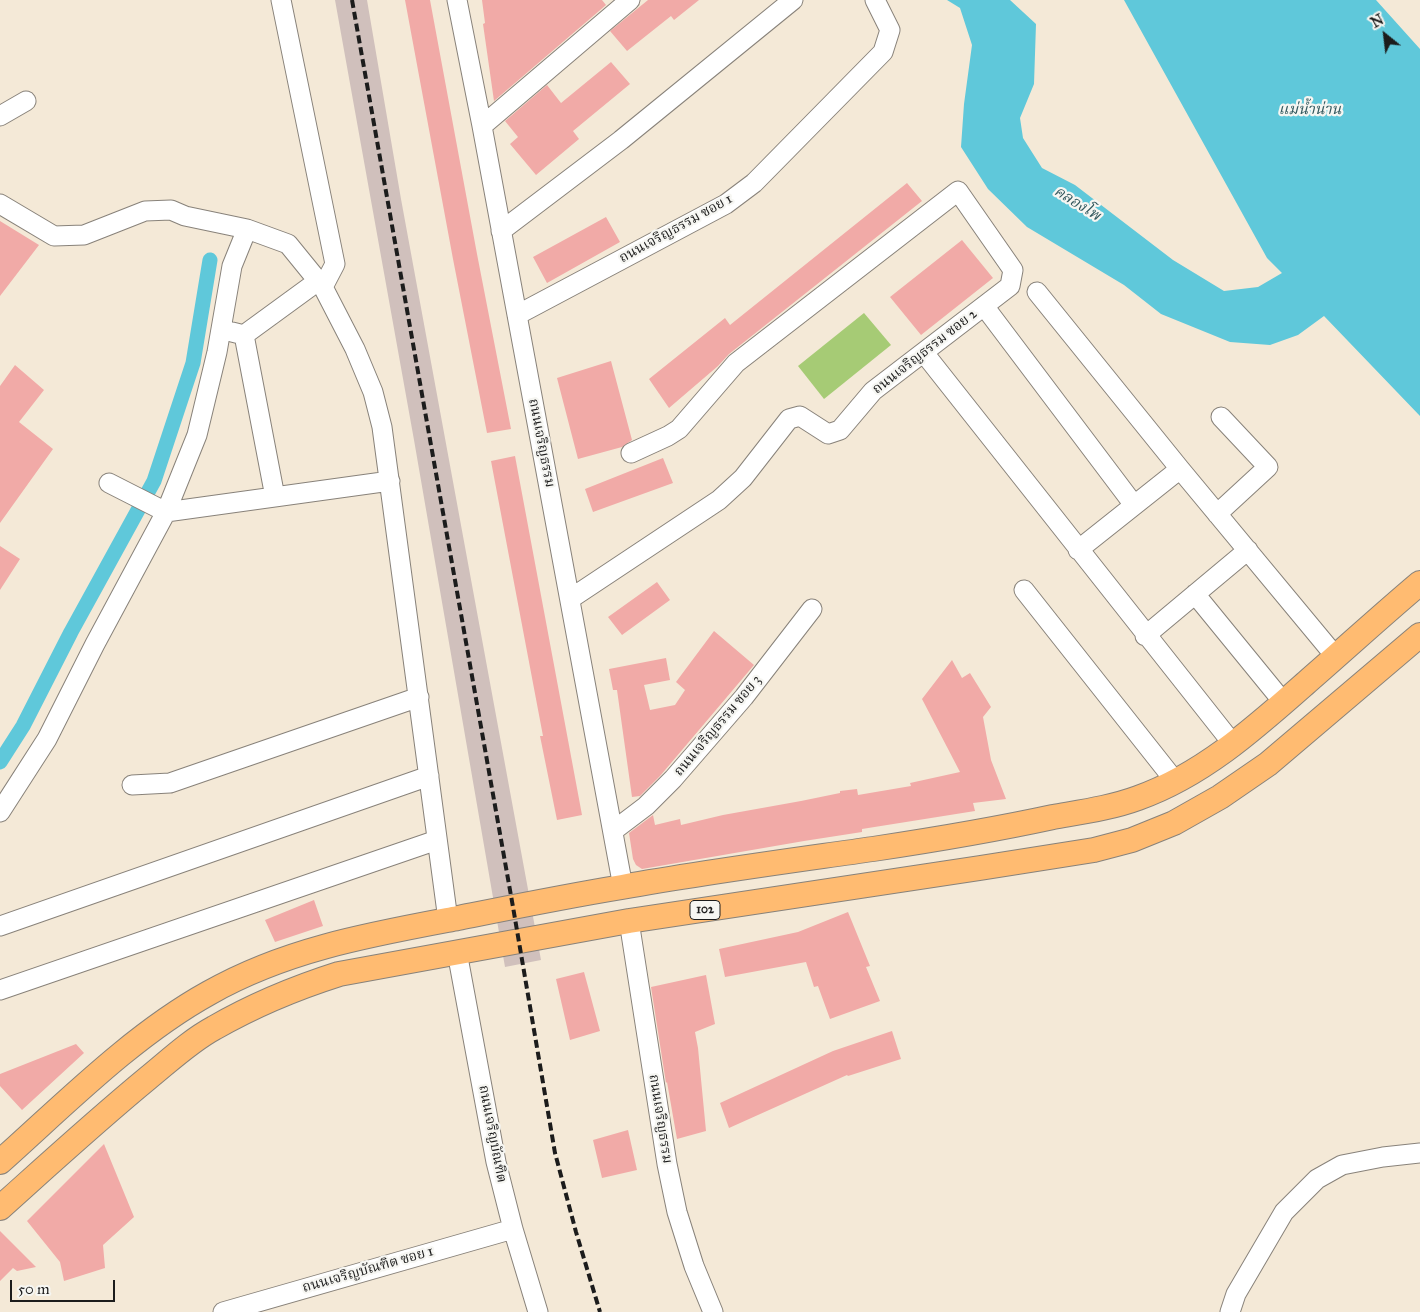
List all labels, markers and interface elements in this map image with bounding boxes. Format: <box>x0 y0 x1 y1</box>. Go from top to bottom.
north arrow <box>1360 10 1410 60</box>
text: N <box>1368 11 1387 32</box>
water label: แม่น้ำน่าน <box>1279 101 1341 119</box>
water label: คลองโพ <box>1051 183 1103 225</box>
street label: ถนนเจริญธรรม ซอย 1 <box>617 191 735 267</box>
street label: ถนนเจริญธรรม ซอย 2 <box>869 306 981 398</box>
street label: ถนนเจริญธรรม <box>524 397 558 489</box>
street label: ถนนเจริญธรรม ซอย 3 <box>671 672 765 780</box>
road number: 102 <box>690 900 720 920</box>
street label: ถนนเจริญธรรม <box>645 1073 675 1165</box>
street label: ถนนเจริญบัณฑิต <box>474 1084 510 1184</box>
street label: ถนนเจริญบัณฑิต ซอย 1 <box>300 1243 436 1297</box>
scale bar <box>12 1270 118 1302</box>
text: 50 m <box>18 1280 50 1298</box>

